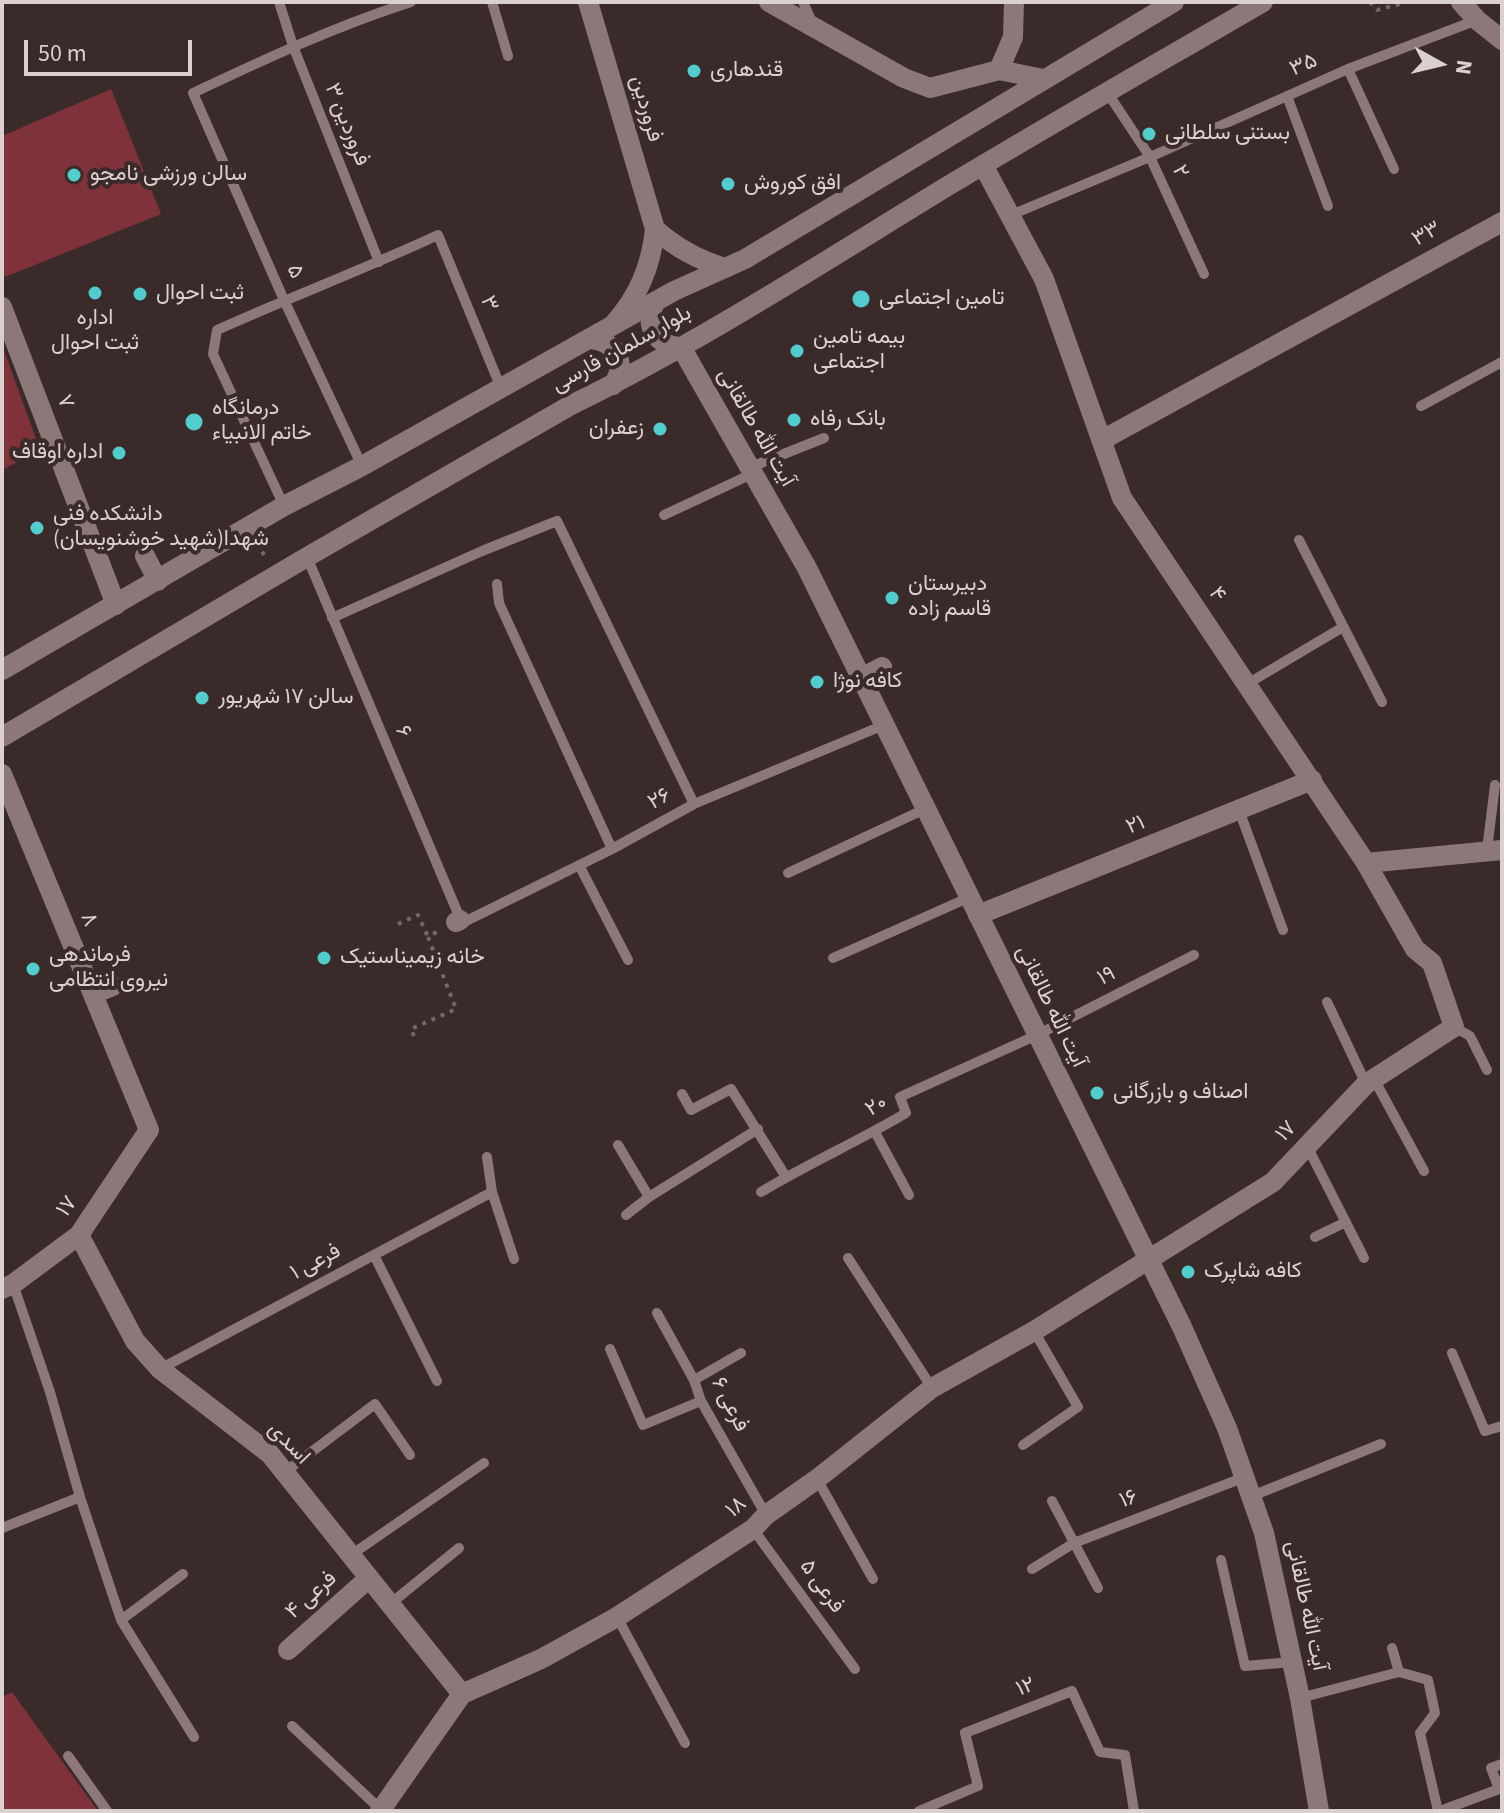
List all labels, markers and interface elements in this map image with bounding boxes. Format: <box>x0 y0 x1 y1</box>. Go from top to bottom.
scale bar <box>28 24 196 74</box>
north arrow <box>1400 24 1480 104</box>
text: 50 m <box>38 36 87 71</box>
street label: ۳۵ <box>1286 48 1322 84</box>
place label: قندهاری <box>710 58 783 84</box>
text: N <box>1447 58 1481 77</box>
marker: قندهاری <box>685 62 703 80</box>
street label: فروردین <box>623 73 667 145</box>
street label: فروردین ۳ <box>318 80 374 170</box>
place label: بستنی سلطانی <box>1165 121 1290 147</box>
marker: بستنی سلطانی <box>1140 125 1158 143</box>
street label: ۲ <box>1165 161 1193 183</box>
place label: سالن ورزشی نامجو <box>90 162 247 188</box>
marker: سالن ورزشی نامجو <box>65 166 83 184</box>
place label: افق کوروش <box>744 171 841 197</box>
marker: افق کوروش <box>719 175 737 193</box>
street label: ۳۳ <box>1408 216 1446 254</box>
street label: ۵ <box>279 261 309 283</box>
place label: ثبت احوال <box>156 281 244 307</box>
marker: اداره ثبت احوال <box>86 284 104 302</box>
marker: ثبت احوال <box>131 285 149 303</box>
place label: تامین اجتماعی <box>879 286 1005 312</box>
marker: تامین اجتماعی <box>850 288 872 310</box>
street label: ۳ <box>473 292 503 316</box>
street label: بلوار سلمان فارسی <box>548 301 696 399</box>
place label: اداره ثبت احوال <box>51 306 139 358</box>
place label: بیمه تامین اجتماعی <box>813 325 905 376</box>
marker: بیمه تامین اجتماعی <box>788 342 806 360</box>
street label: آیت الله طالقانی <box>710 364 800 492</box>
street label: ۷ <box>49 391 79 413</box>
place label: درمانگاه خاتم الانبیاء <box>212 396 312 448</box>
place label: بانک رفاه <box>810 407 886 433</box>
marker: درمانگاه خاتم الانبیاء <box>183 411 205 433</box>
marker: بانک رفاه <box>785 411 803 429</box>
place label: زعفران <box>589 416 644 442</box>
marker: زعفران <box>651 420 669 438</box>
place label: اداره اوقاف <box>12 440 103 466</box>
marker: اداره اوقاف <box>110 444 128 462</box>
place label: دانشکده فنی شهدا(شهید خوشنویسان) <box>53 502 269 554</box>
marker: دانشکده فنی شهدا(شهید خوشنویسان) <box>28 519 46 537</box>
place label: دبیرستان قاسم زاده <box>908 572 991 624</box>
street label: ۴ <box>1202 582 1230 608</box>
marker: دبیرستان قاسم زاده <box>883 589 901 607</box>
place label: کافه نوژا <box>833 669 902 695</box>
marker: کافه نوژا <box>808 673 826 691</box>
place label: سالن ۱۷ شهریور <box>218 685 354 711</box>
marker: سالن ۱۷ شهریور <box>193 689 211 707</box>
street label: ۶ <box>388 722 416 742</box>
street label: ۲۶ <box>644 783 676 817</box>
street label: ۲۱ <box>1123 810 1149 842</box>
street label: ۸ <box>73 909 103 931</box>
street label: آیت الله طالقانی <box>1009 942 1091 1072</box>
place label: فرماندهی نیروی انتظامی <box>49 943 168 994</box>
place label: خانه زیمیناستیک <box>340 945 485 971</box>
marker: خانه زیمیناستیک <box>315 949 333 967</box>
marker: فرماندهی نیروی انتظامی <box>24 960 42 978</box>
street label: ۱۹ <box>1093 961 1121 993</box>
place label: اصناف و بازرگانی <box>1113 1080 1248 1106</box>
marker: اصناف و بازرگانی <box>1088 1084 1106 1102</box>
street label: ۲۰ <box>861 1090 893 1124</box>
street label: ۱۷ <box>1271 1116 1303 1148</box>
street label: ۱۷ <box>52 1191 84 1223</box>
street label: فرعی ۱ <box>286 1239 346 1287</box>
place label: کافه شاپرک <box>1204 1259 1302 1285</box>
marker: کافه شاپرک <box>1179 1263 1197 1281</box>
street label: فرعی ۶ <box>704 1373 754 1437</box>
street label: اسدی <box>261 1417 315 1471</box>
street label: ۱۶ <box>1116 1485 1142 1515</box>
street label: ۱۸ <box>721 1492 753 1524</box>
street label: آیت الله طالقانی <box>1278 1538 1332 1674</box>
street label: فرعی ۵ <box>793 1555 849 1619</box>
street label: فرعی ۴ <box>281 1566 343 1626</box>
street label: ۱۲ <box>1013 1672 1039 1704</box>

